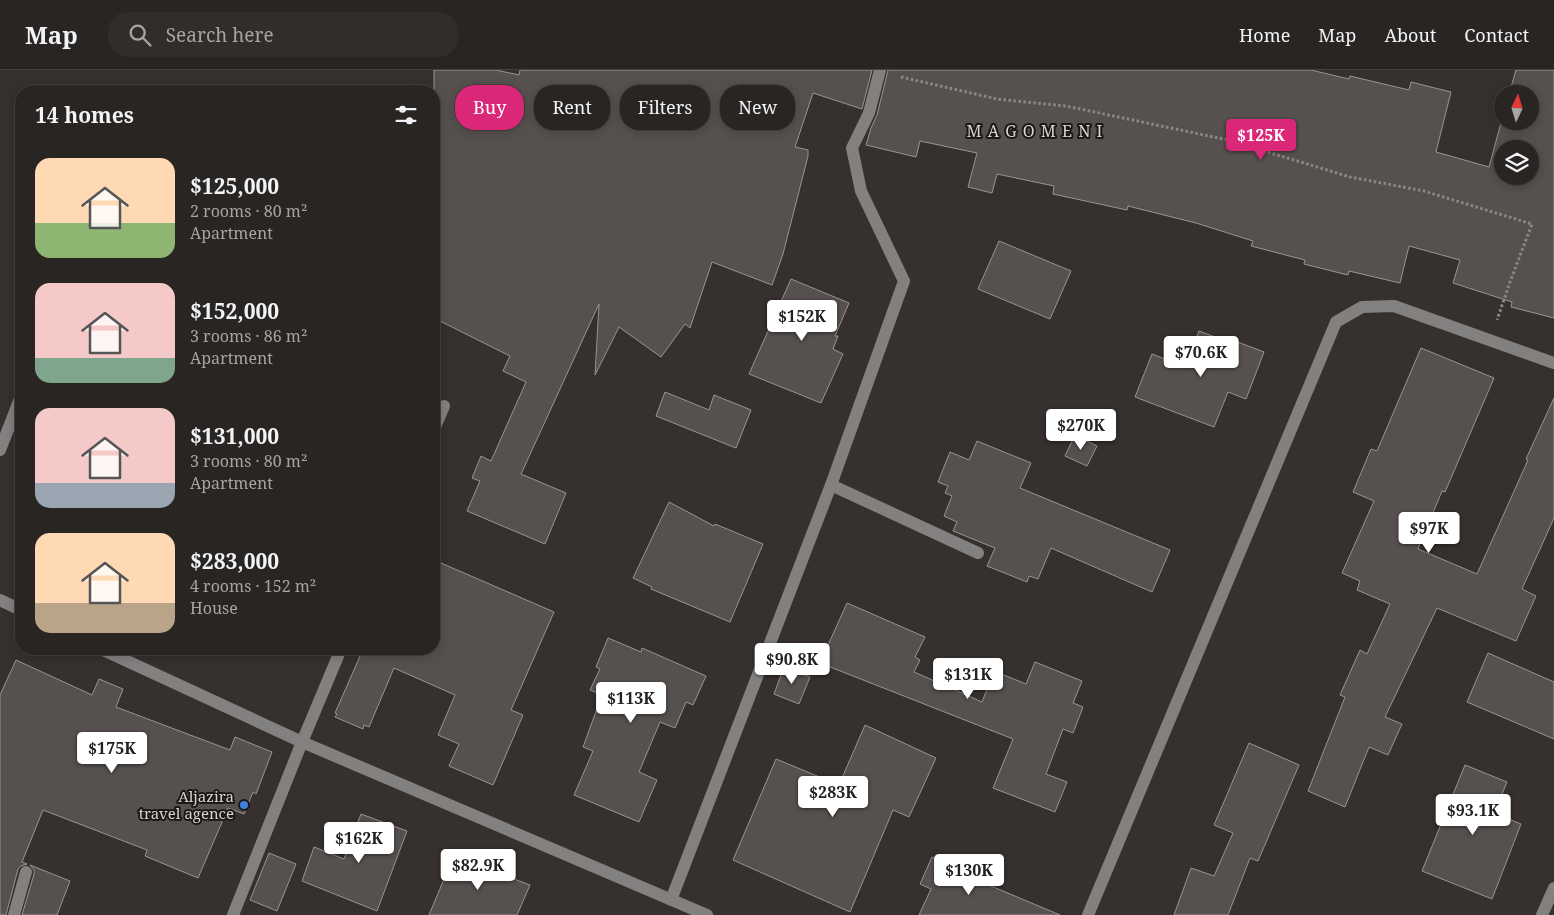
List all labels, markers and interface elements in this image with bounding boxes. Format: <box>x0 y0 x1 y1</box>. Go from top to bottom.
search box <box>108 12 458 57</box>
text: Map <box>25 18 78 51</box>
icon: search <box>126 21 154 49</box>
text: Search here <box>166 22 274 48</box>
text: Home <box>1239 23 1290 47</box>
text: Map <box>1318 23 1356 47</box>
text: About <box>1384 23 1436 47</box>
text: Contact <box>1464 23 1529 47</box>
chip: Buy <box>455 85 524 130</box>
chip: Rent <box>534 85 610 130</box>
chip: Filters <box>620 85 710 130</box>
chip: New <box>720 85 795 130</box>
north arrow <box>1494 85 1539 130</box>
map controls <box>1494 85 1539 185</box>
text: 14 homes <box>35 101 134 129</box>
icon: filters <box>392 101 420 129</box>
pin: $125K <box>1226 118 1296 161</box>
district label: M A G O M E N I <box>967 120 1103 142</box>
text: $125K <box>1237 124 1285 146</box>
button: layers <box>1494 140 1539 185</box>
text: $125,000 <box>190 172 279 200</box>
icon: home <box>75 178 135 238</box>
text: 2 rooms · 80 m² <box>190 200 307 222</box>
text: Apartment <box>190 222 273 244</box>
text: $152,000 <box>190 297 279 325</box>
pin: $152K <box>767 300 837 342</box>
icon: home <box>75 303 135 363</box>
text: $152K <box>778 305 826 327</box>
text: 3 rooms · 86 m² <box>190 325 307 347</box>
pin: $70.6K <box>1160 336 1242 378</box>
text: $70.6K <box>1175 341 1227 363</box>
text: Apartment <box>190 347 273 369</box>
pin: $270K <box>1046 408 1116 451</box>
text: $270K <box>1057 414 1105 436</box>
text: $131,000 <box>190 422 279 450</box>
icon: home <box>75 428 135 488</box>
text: 3 rooms · 80 m² <box>190 450 307 472</box>
text: Apartment <box>190 472 273 494</box>
pin: $97K <box>1399 512 1459 554</box>
text: $97K <box>1410 517 1448 539</box>
text: $283,000 <box>190 547 279 575</box>
icon: home <box>75 553 135 613</box>
text: 4 rooms · 152 m² <box>190 575 316 597</box>
text: House <box>190 597 238 619</box>
pin: $90.8K <box>751 642 833 685</box>
text: $90.8K <box>766 648 818 670</box>
pin: $131K <box>933 658 1003 700</box>
text: $131K <box>944 663 992 685</box>
pin: $113K <box>596 682 666 724</box>
text: $113K <box>607 687 655 709</box>
pin: $175K <box>77 732 147 774</box>
text: $175K <box>88 737 136 759</box>
pin: $283K <box>798 776 868 818</box>
text: $283K <box>809 781 857 803</box>
place label: Aljazira travel agence <box>139 786 234 823</box>
pin: $93.1K <box>1432 794 1514 836</box>
marker: Aljazira travel agence <box>238 799 250 811</box>
text: $93.1K <box>1447 799 1499 821</box>
pin: $162K <box>324 822 394 864</box>
text: $162K <box>335 827 383 849</box>
pin: $82.9K <box>437 848 519 891</box>
text: $82.9K <box>452 854 504 876</box>
pin: $130K <box>934 854 1004 896</box>
text: $130K <box>945 859 993 881</box>

